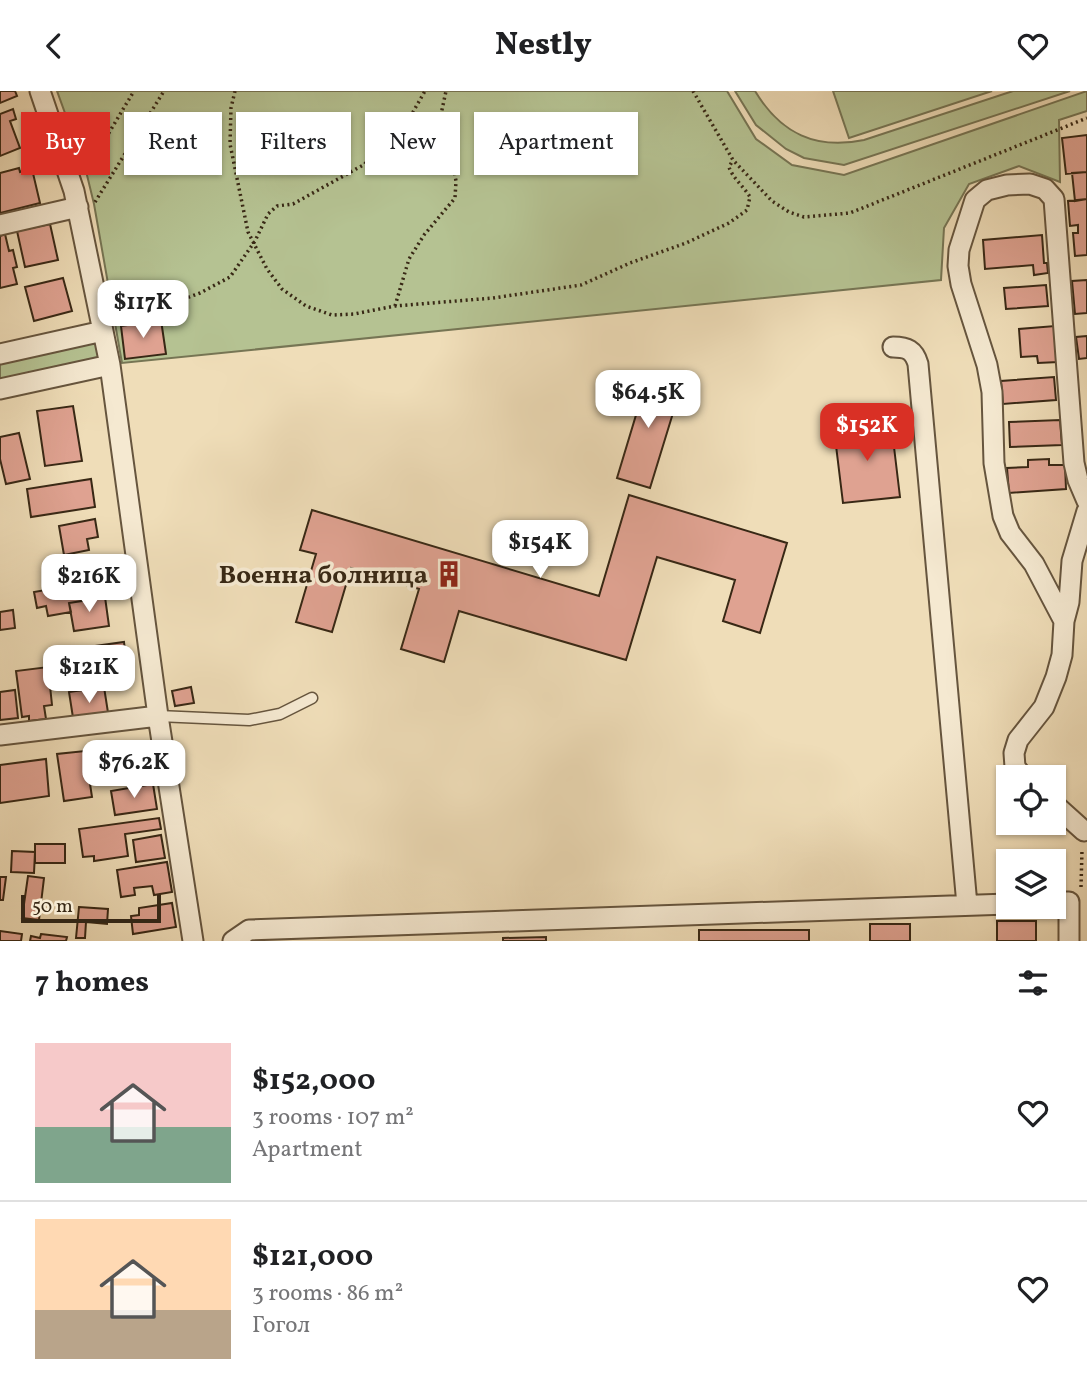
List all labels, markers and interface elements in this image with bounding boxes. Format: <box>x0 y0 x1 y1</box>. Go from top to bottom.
text: Nestly <box>495 24 592 68</box>
icon: back <box>35 27 73 65</box>
icon: heart <box>1014 27 1052 65</box>
chip: Buy <box>21 112 110 175</box>
chip: Rent <box>124 112 222 175</box>
chip: Filters <box>236 112 351 175</box>
chip: New <box>365 112 460 175</box>
chip: Apartment <box>474 112 638 175</box>
pin: $117K <box>94 281 192 340</box>
text: $117K <box>114 287 172 319</box>
pin: $64.5K <box>591 371 705 430</box>
text: $64.5K <box>611 377 685 409</box>
pin: $152K <box>818 403 916 463</box>
text: $152K <box>836 410 898 442</box>
pin: $154K <box>491 521 589 580</box>
text: $154K <box>508 527 572 559</box>
pin: $216K <box>40 554 138 614</box>
place label: Военна болница <box>219 558 428 594</box>
building icon: Военна болница <box>434 559 464 589</box>
text: $216K <box>57 561 121 593</box>
pin: $121K <box>40 645 138 705</box>
text: $121K <box>59 652 119 684</box>
pin: $76.2K <box>77 741 191 800</box>
text: $76.2K <box>98 747 170 779</box>
map controls <box>996 765 1066 919</box>
button: locate <box>996 765 1066 835</box>
button: layers <box>996 849 1066 919</box>
scale bar <box>21 892 161 924</box>
text: 50 m <box>32 894 73 920</box>
text: 7 homes <box>35 962 149 1004</box>
icon: filters <box>1014 964 1052 1002</box>
text: $152,000 <box>252 1060 376 1102</box>
icon: home <box>91 1071 175 1155</box>
icon: heart <box>1014 1094 1052 1132</box>
text: 3 rooms · 107 m² <box>252 1102 414 1134</box>
text: Apartment <box>252 1134 363 1166</box>
text: $121,000 <box>252 1236 373 1278</box>
icon: home <box>91 1247 175 1331</box>
icon: heart <box>1014 1270 1052 1308</box>
text: 3 rooms · 86 m² <box>252 1278 403 1310</box>
text: Гогол <box>252 1310 310 1342</box>

